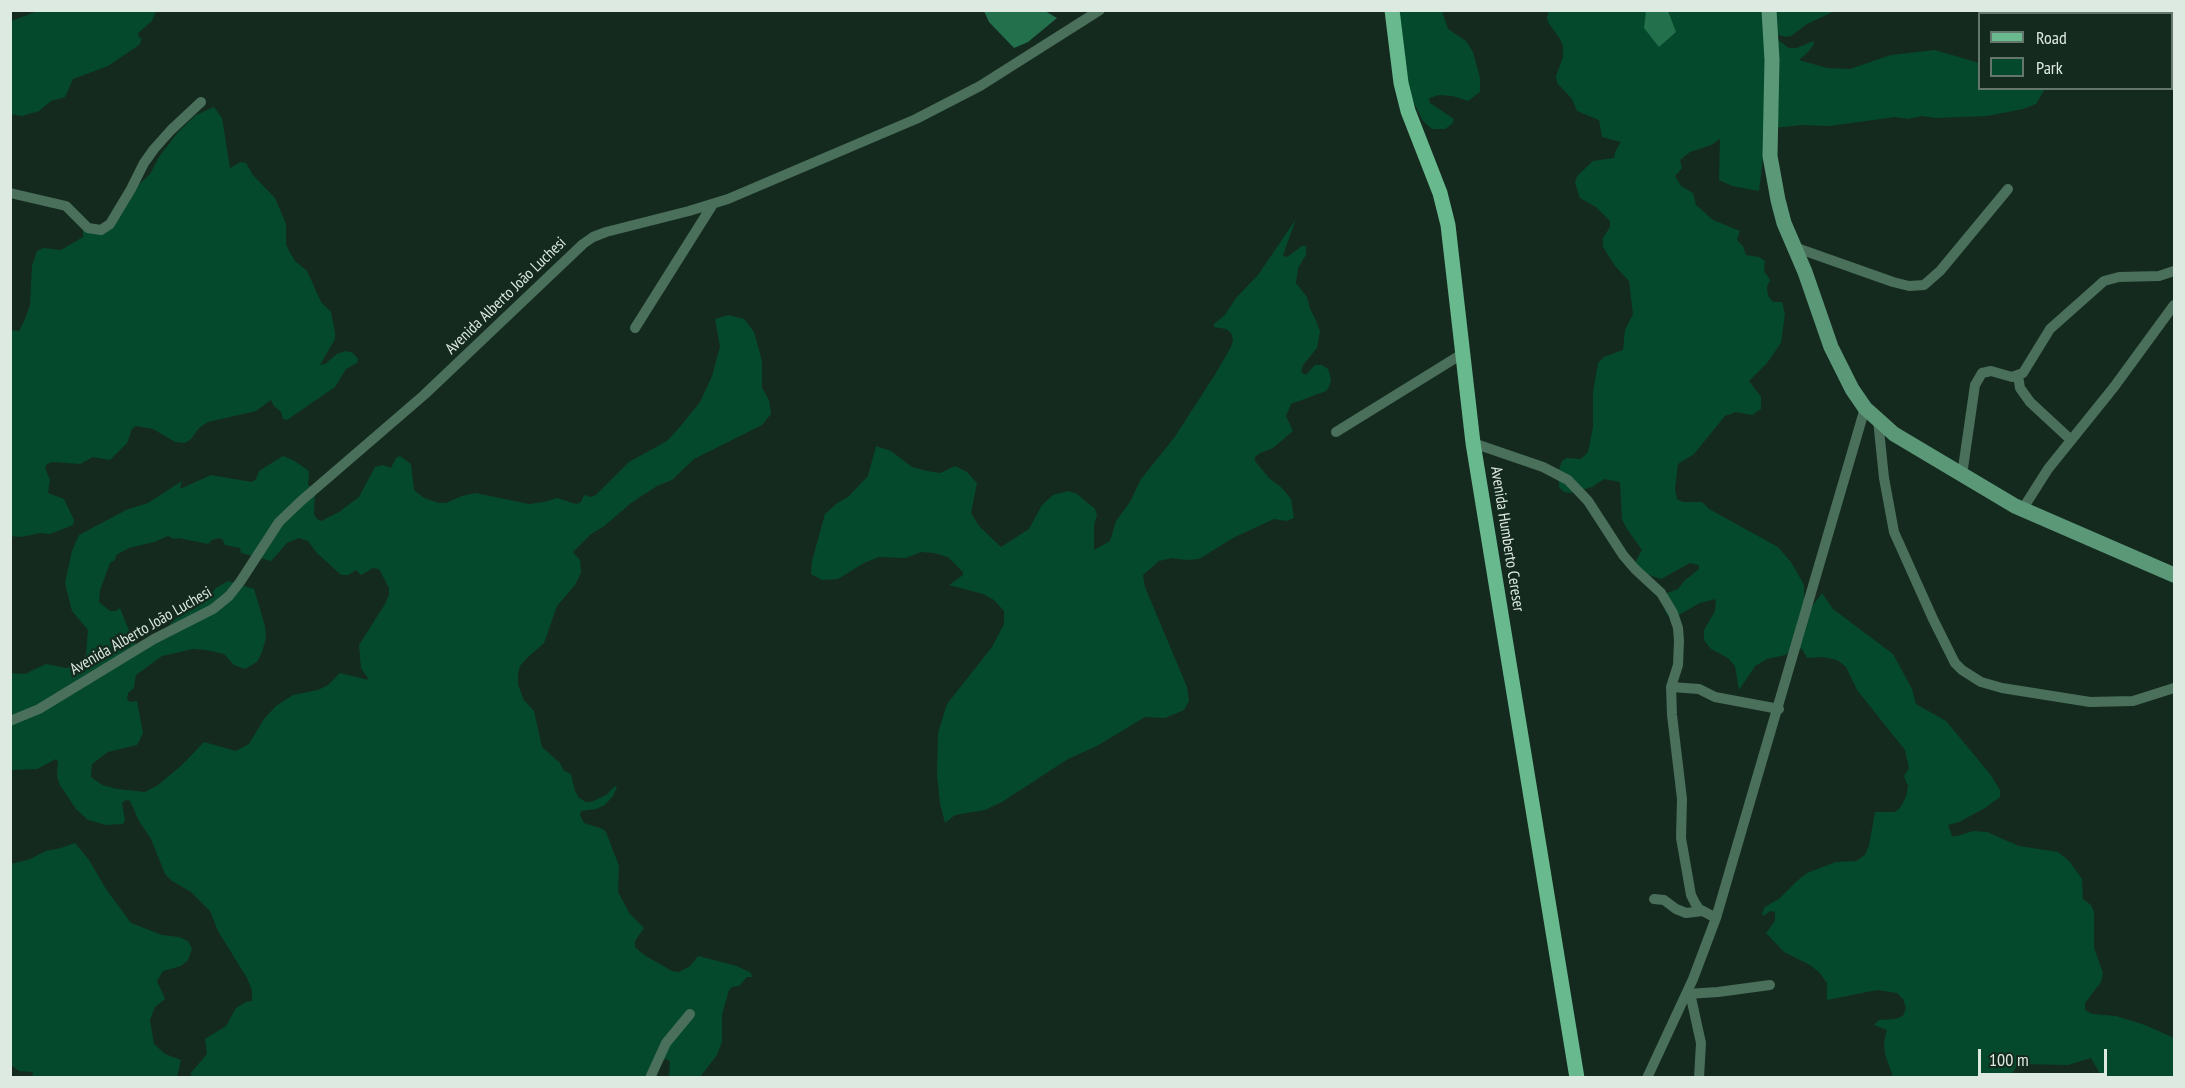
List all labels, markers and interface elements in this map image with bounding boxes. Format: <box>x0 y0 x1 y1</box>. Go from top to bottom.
legend <box>1978 12 2173 90</box>
text: Road <box>2036 26 2067 49</box>
text: Park <box>2036 56 2063 79</box>
street label: Avenida Alberto João Luchesi <box>442 233 570 359</box>
street label: Avenida Humberto Cereser <box>1486 465 1528 613</box>
street label: Avenida Alberto João Luchesi <box>67 583 215 679</box>
scale bar <box>1981 1037 2110 1075</box>
text: 100 m <box>1989 1048 2029 1071</box>

